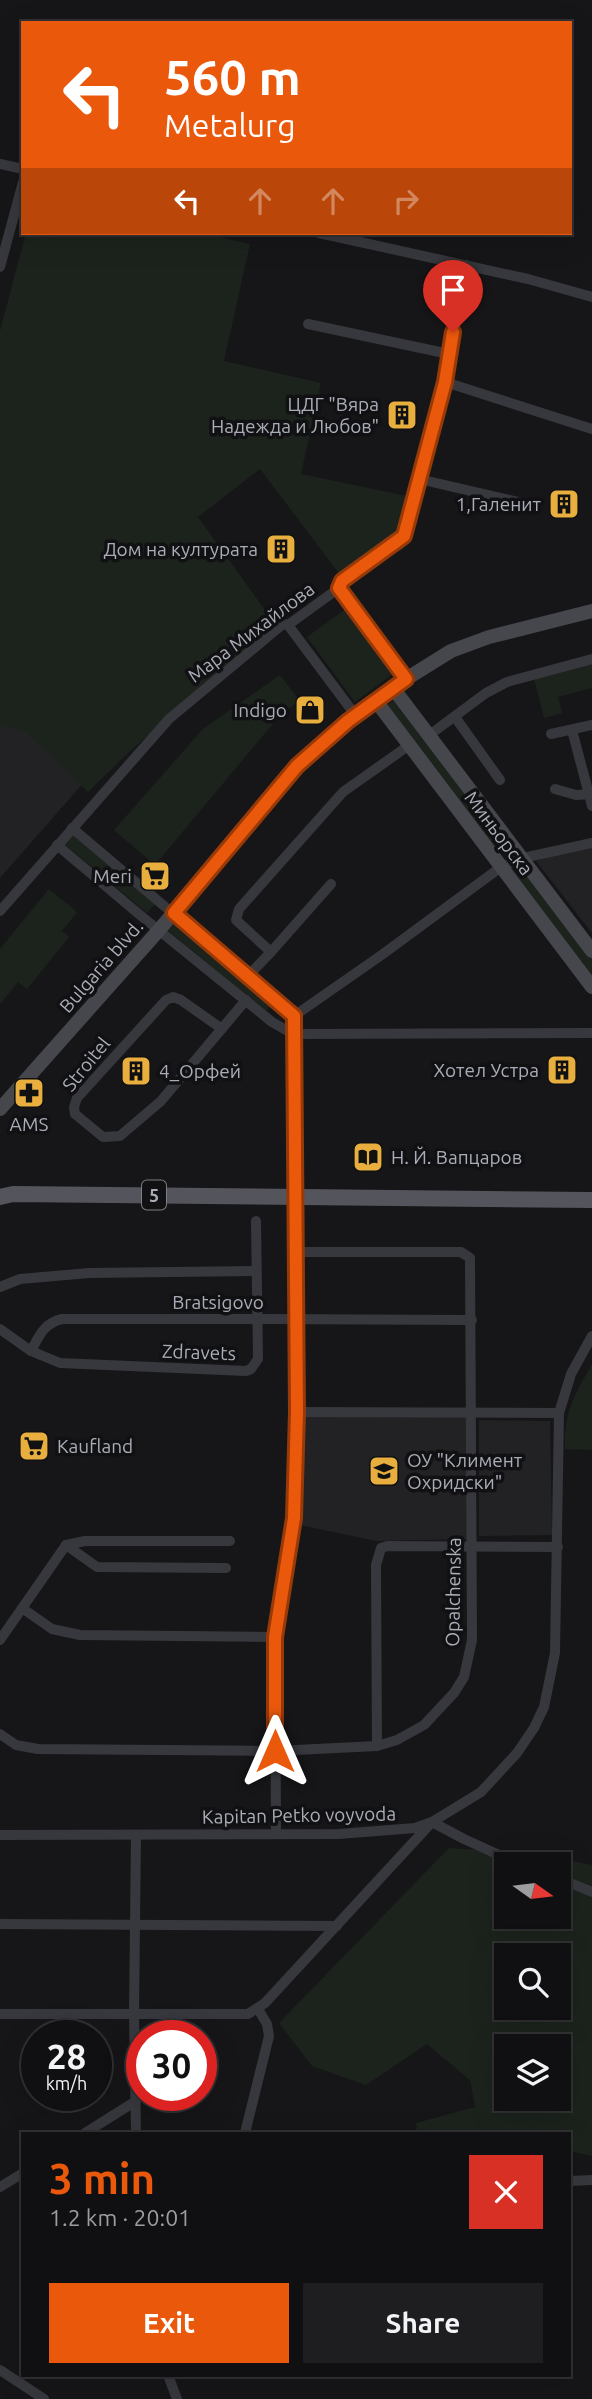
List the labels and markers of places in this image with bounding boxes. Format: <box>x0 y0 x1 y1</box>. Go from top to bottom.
pin <box>423 260 483 332</box>
place label: ЦДГ "Вяра Надежда и Любов" <box>211 393 379 437</box>
building icon: ЦДГ "Вяра Надежда и Любов" <box>385 398 419 432</box>
building icon: 1,Галенит <box>547 487 581 521</box>
place label: 1,Галенит <box>456 493 542 515</box>
building icon: Дом на културата <box>264 532 298 566</box>
place label: Дом на културата <box>103 538 258 560</box>
shop icon: Indigo <box>293 693 327 727</box>
place label: Indigo <box>234 699 287 721</box>
supermarket icon: Meri <box>138 859 172 893</box>
place label: Meri <box>93 865 132 887</box>
building icon: Хотел Устра <box>545 1053 579 1087</box>
building icon: 4_Орфей <box>119 1054 153 1088</box>
place label: Хотел Устра <box>433 1059 539 1081</box>
place label: 4_Орфей <box>159 1060 241 1082</box>
pharmacy icon: AMS <box>12 1076 46 1110</box>
place label: AMS <box>10 1113 48 1135</box>
library icon: Н. Й. Вапцаров <box>351 1140 385 1174</box>
place label: Н. Й. Вапцаров <box>391 1146 522 1168</box>
supermarket icon: Kaufland <box>17 1429 51 1463</box>
place label: Kaufland <box>57 1435 133 1457</box>
place label: ОУ "Климент Охридски" <box>407 1449 523 1493</box>
school or university icon: ОУ "Климент Охридски" <box>367 1454 401 1488</box>

